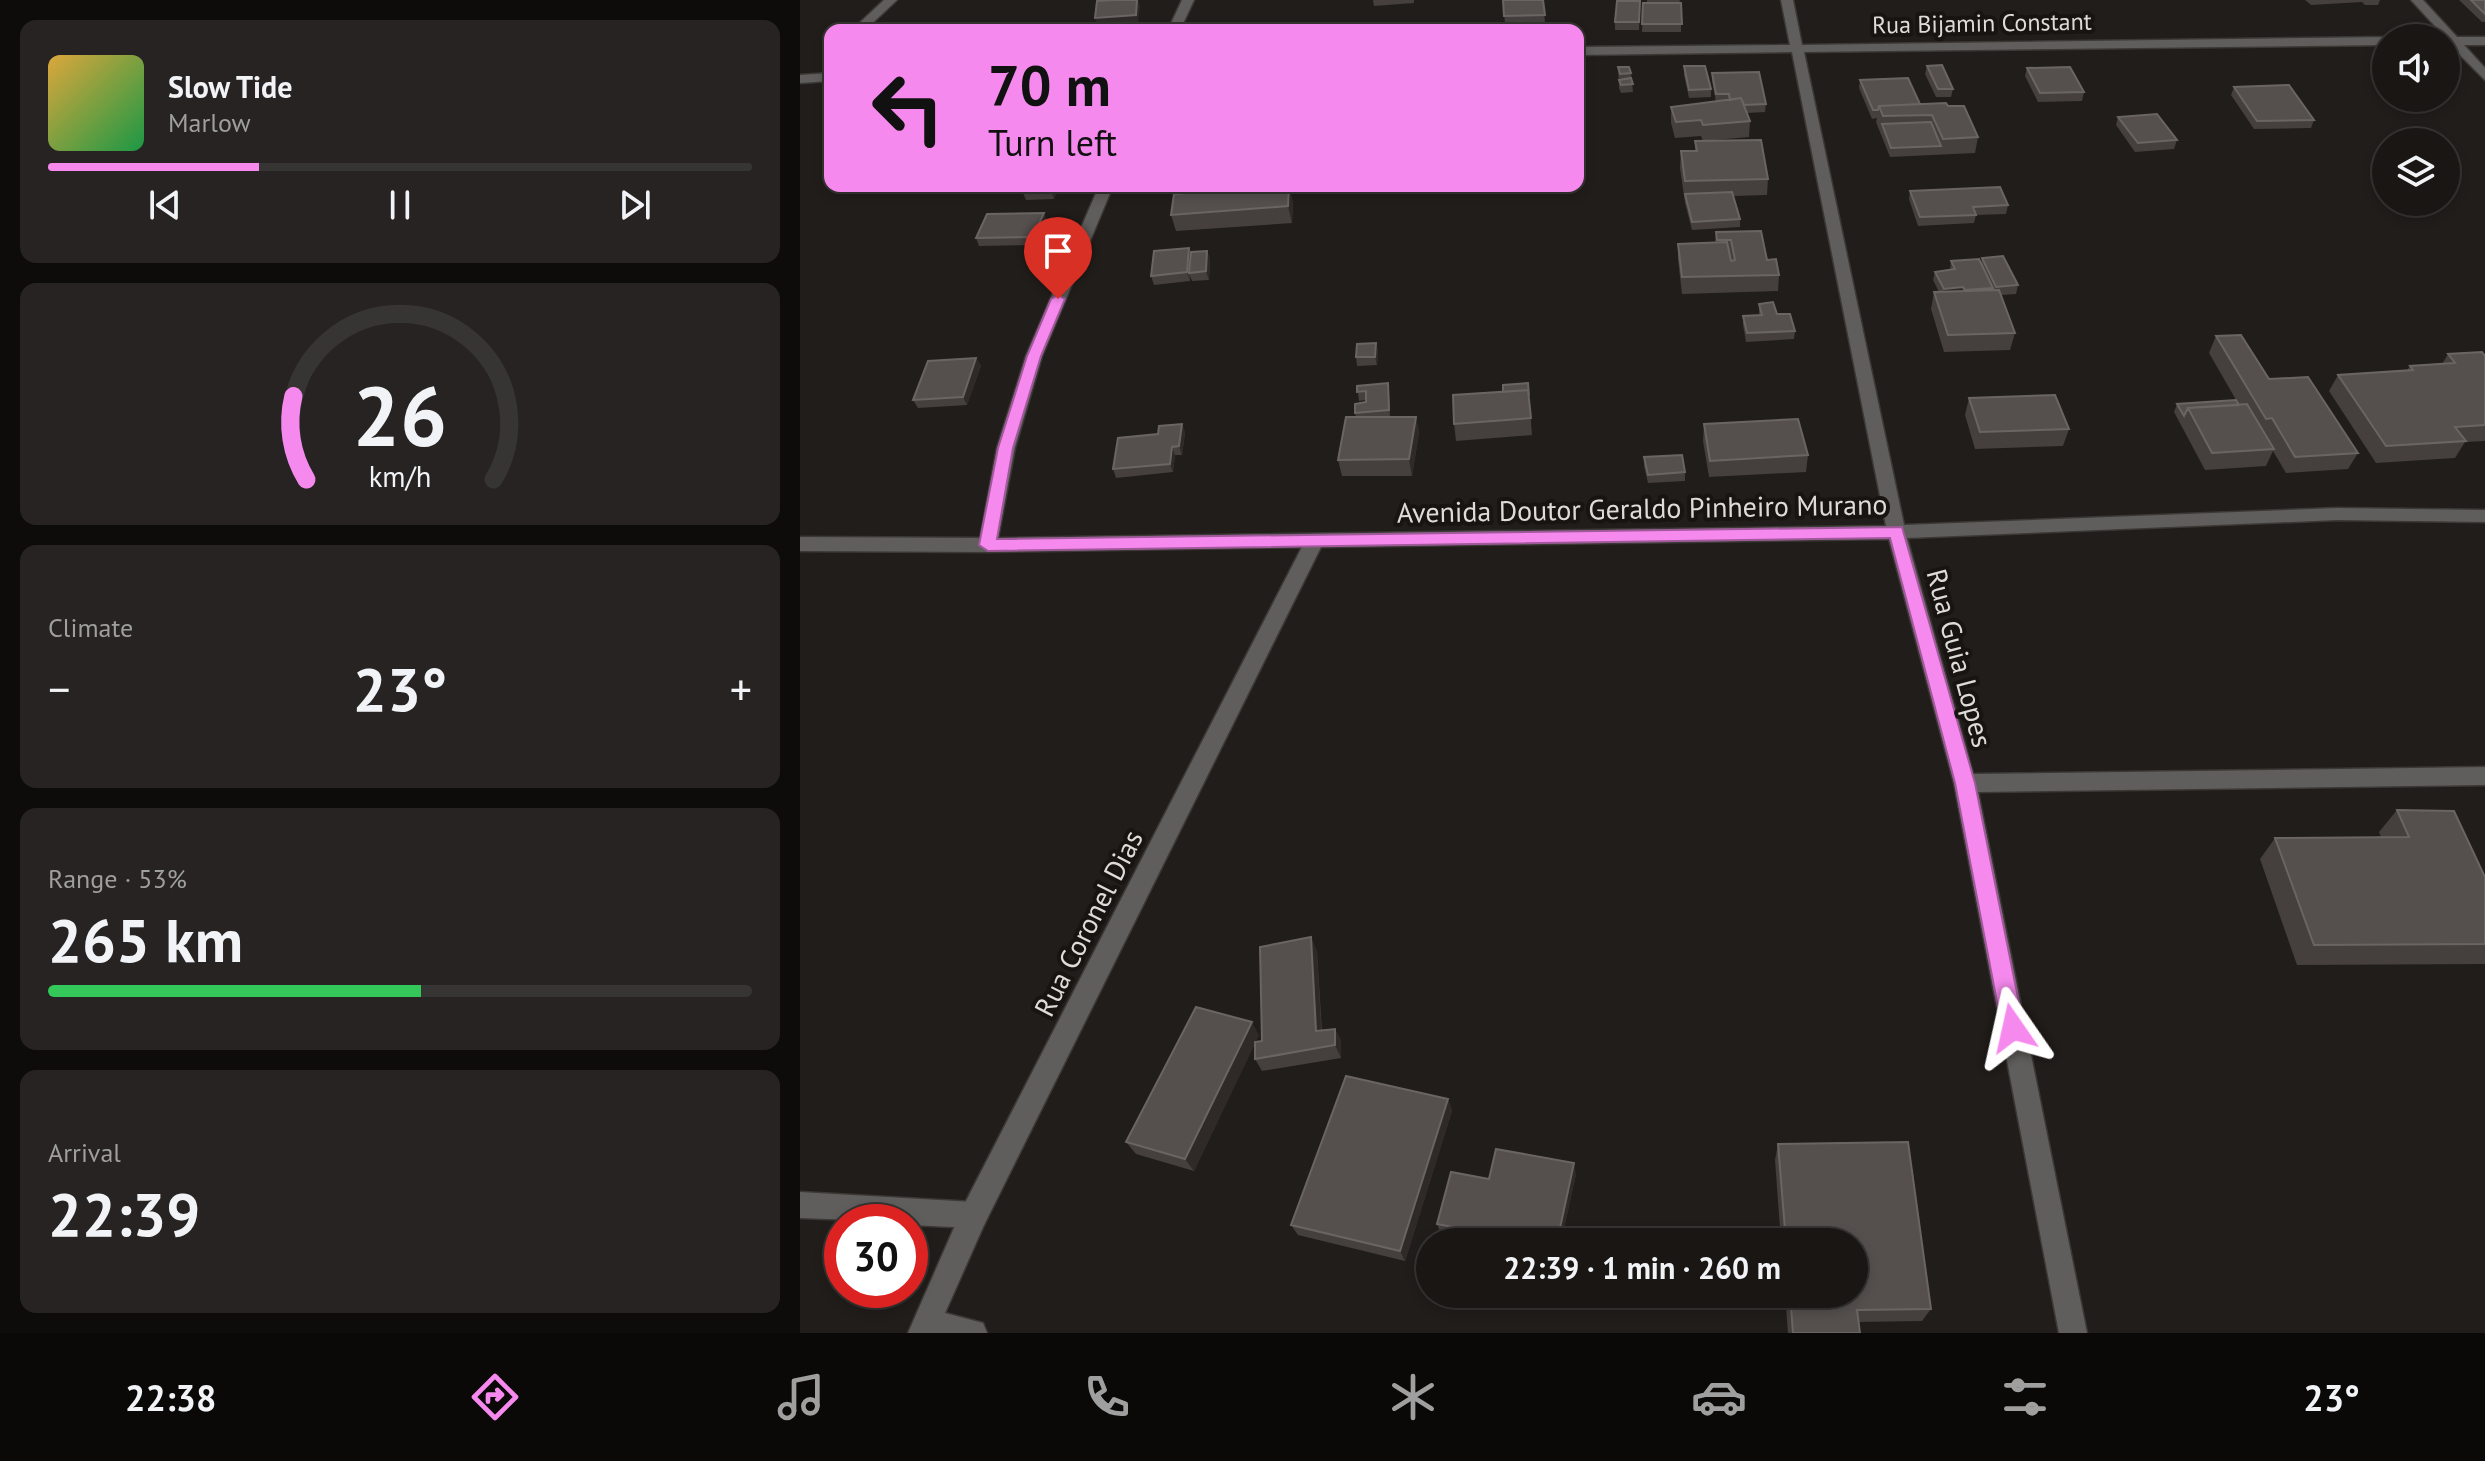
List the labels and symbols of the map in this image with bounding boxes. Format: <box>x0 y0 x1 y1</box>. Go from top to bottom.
street label: Rua Bijamin Constant <box>1872 6 2092 40</box>
pin <box>1024 217 1092 299</box>
street label: Avenida Doutor Geraldo Pinheiro Murano <box>1396 485 1888 531</box>
street label: Rua Guia Lopes <box>1918 565 2002 751</box>
street label: Rua Coronel Dias <box>1025 824 1151 1022</box>
position arrow <box>1971 986 2055 1070</box>
speed limit sign: 30 <box>824 1204 928 1308</box>

